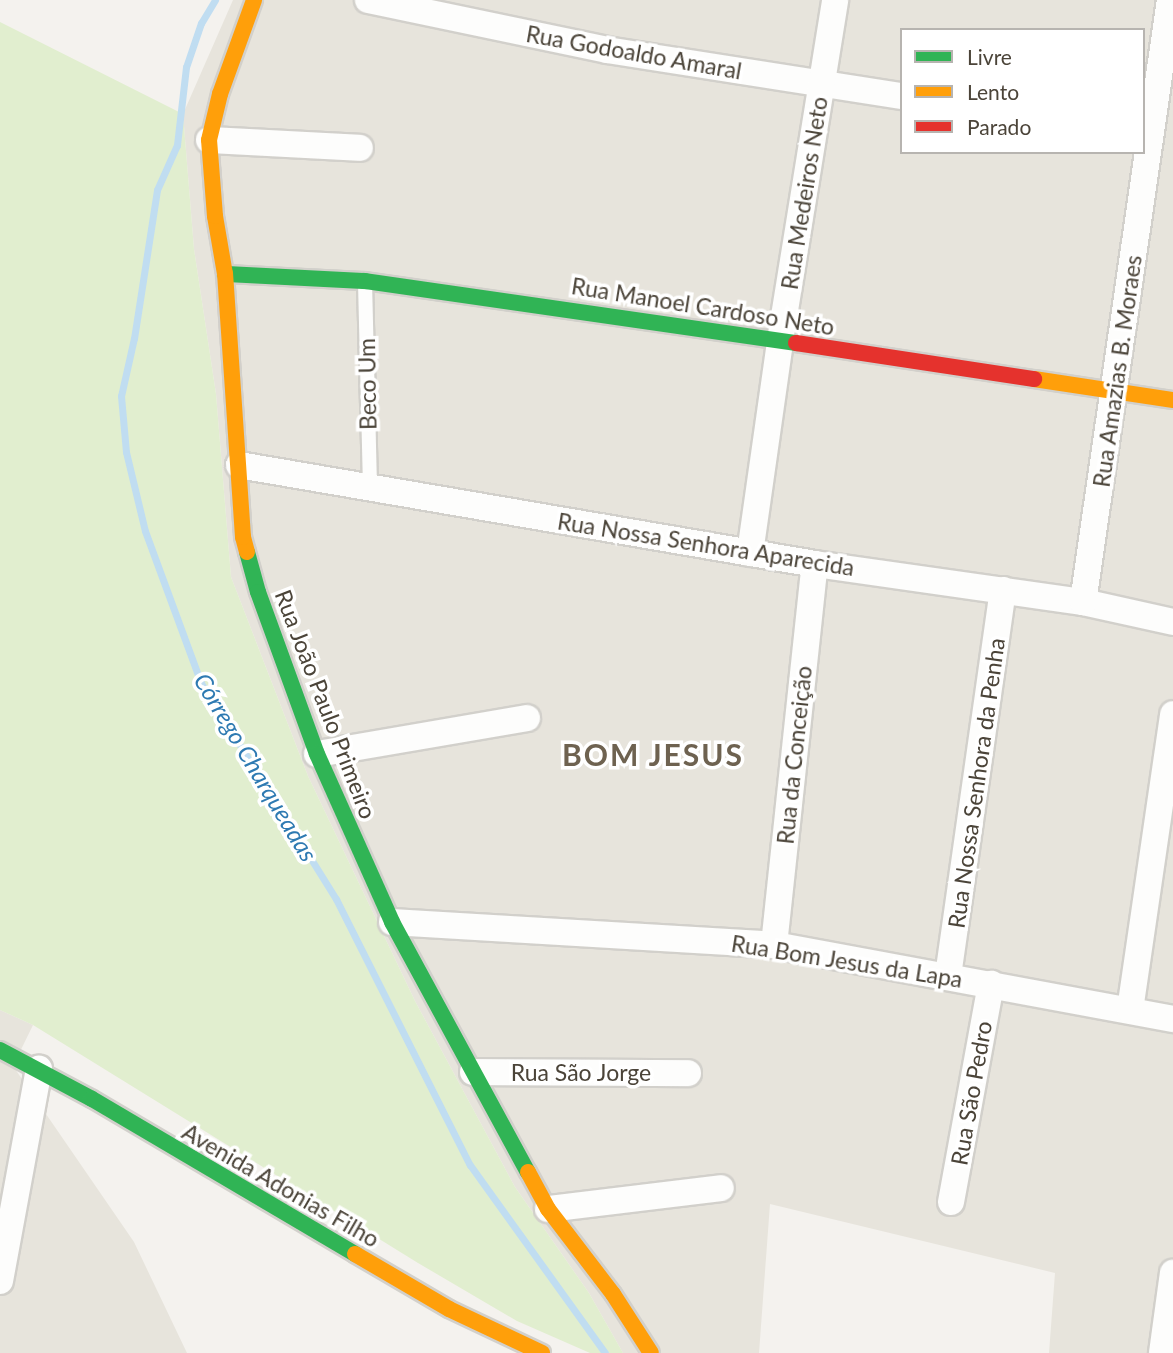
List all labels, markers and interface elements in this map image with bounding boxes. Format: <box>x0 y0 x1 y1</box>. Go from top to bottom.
street label: Rua Godoaldo Amaral <box>524 19 744 85</box>
legend <box>900 28 1145 154</box>
text: Livre <box>967 44 1012 69</box>
text: Lento <box>967 79 1019 104</box>
street label: Rua Medeiros Neto <box>775 95 833 291</box>
text: Parado <box>967 114 1031 139</box>
street label: Rua Amazias B. Moraes <box>1087 253 1147 489</box>
street label: Rua Manoel Cardoso Neto <box>570 272 836 340</box>
street label: Beco Um <box>352 338 382 430</box>
street label: Rua Nossa Senhora Aparecida <box>555 507 857 581</box>
street label: Rua João Paulo Primeiro <box>269 585 383 823</box>
street label: Rua Nossa Senhora da Penha <box>942 636 1010 930</box>
street label: Rua da Conceição <box>771 664 817 846</box>
water label: Córrego Charqueadas <box>188 668 324 866</box>
district label: BOM JESUS <box>563 736 743 772</box>
street label: Rua Bom Jesus da Lapa <box>729 929 965 993</box>
street label: Rua São Pedro <box>945 1019 997 1167</box>
street label: Rua São Jorge <box>510 1058 652 1086</box>
street label: Avenida Adonias Filho <box>177 1117 385 1253</box>

